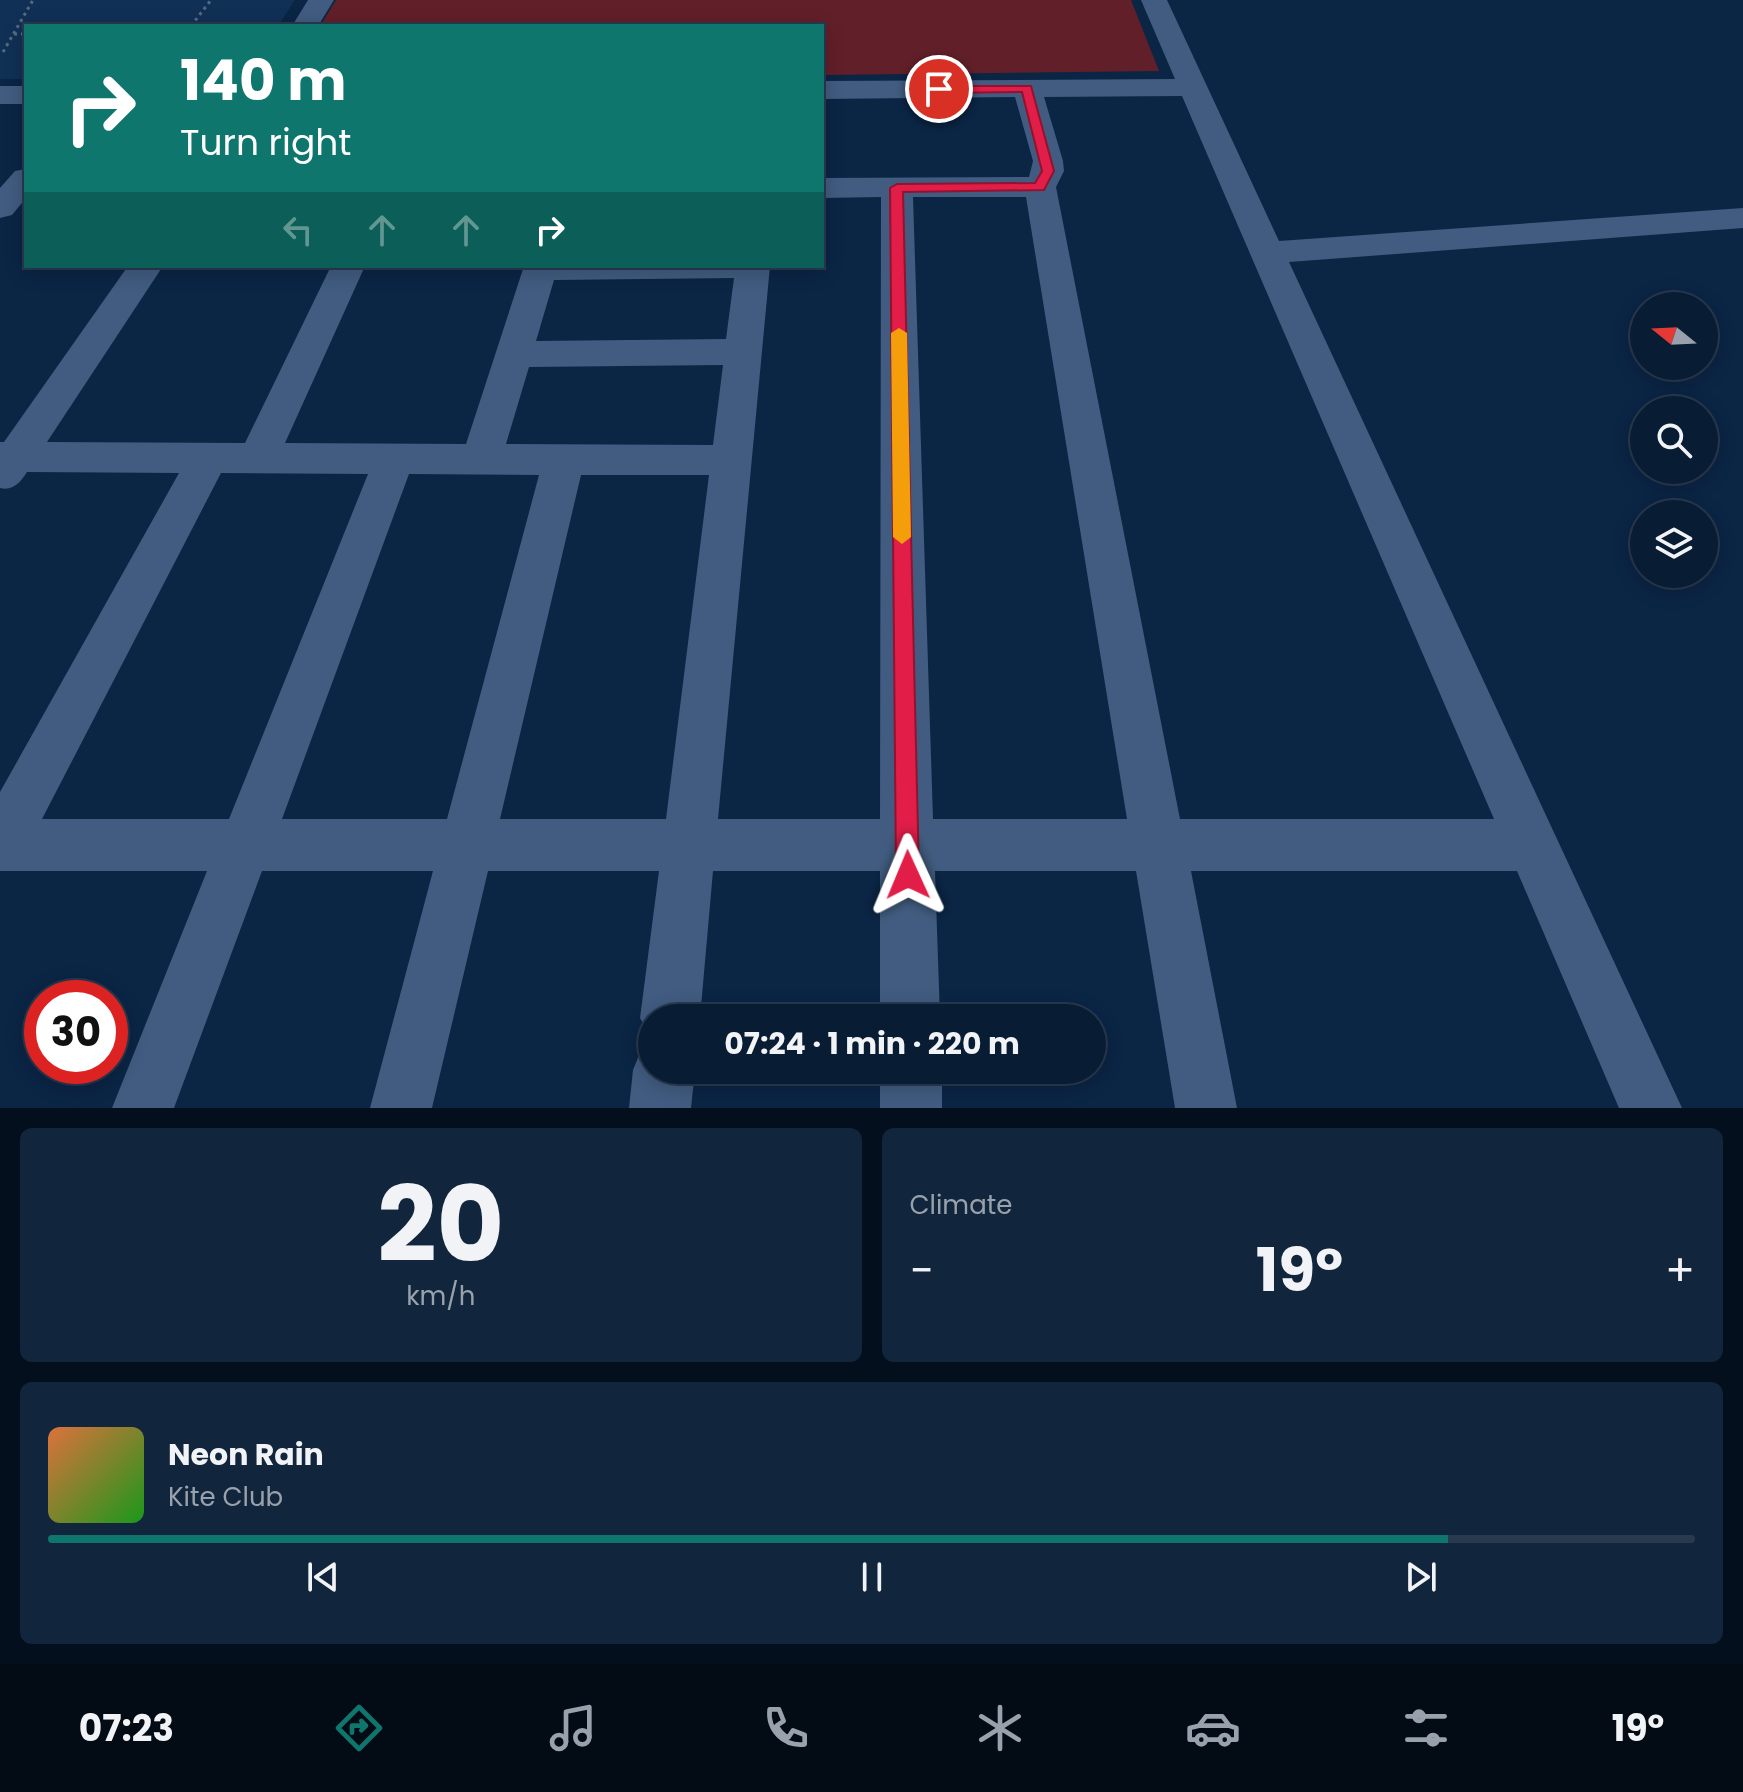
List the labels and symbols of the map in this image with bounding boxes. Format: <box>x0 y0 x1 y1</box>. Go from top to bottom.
pin <box>905 55 973 123</box>
north arrow <box>1630 292 1718 380</box>
position arrow <box>866 833 950 917</box>
speed limit sign: 30 <box>24 980 128 1084</box>

